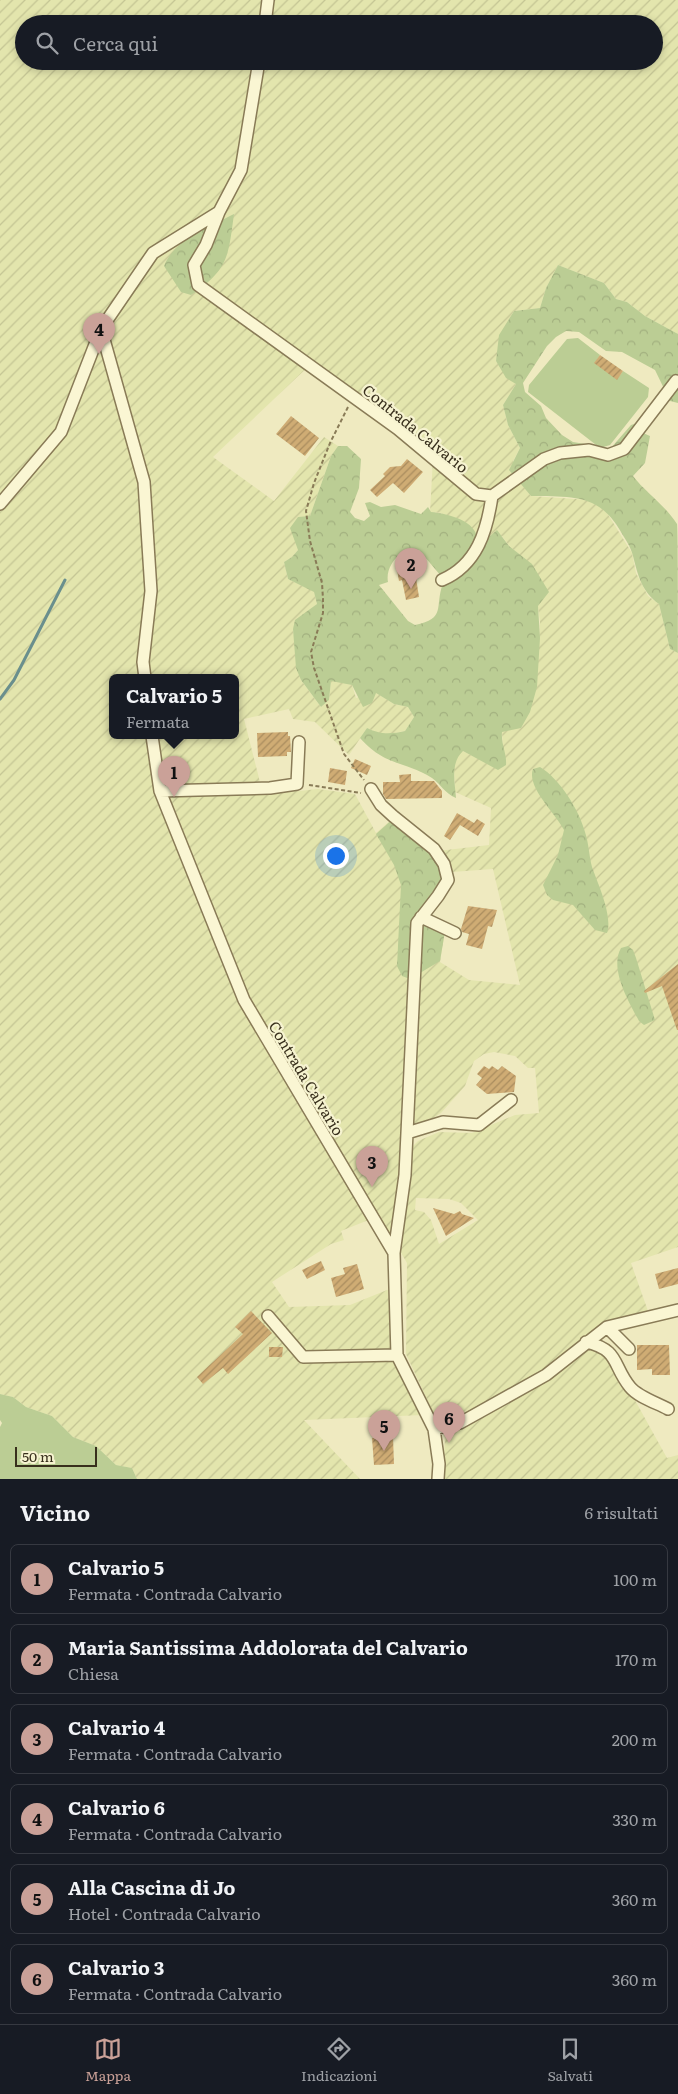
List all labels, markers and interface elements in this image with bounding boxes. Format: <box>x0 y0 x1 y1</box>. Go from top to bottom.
search box <box>15 15 663 70</box>
icon: search <box>33 29 61 57</box>
text: Cerca qui <box>73 29 158 57</box>
pin: 4 <box>83 313 115 354</box>
street label: Contrada Calvario <box>358 378 474 478</box>
pin: 2 <box>395 548 427 589</box>
popup <box>109 674 239 739</box>
text: Calvario 5 <box>126 681 222 709</box>
text: Fermata <box>126 709 189 733</box>
pin: 1 <box>158 756 190 797</box>
your location <box>323 843 349 869</box>
street label: Contrada Calvario <box>264 1016 350 1140</box>
pin: 3 <box>356 1146 388 1187</box>
pin: 6 <box>433 1402 465 1443</box>
pin: 5 <box>368 1410 400 1451</box>
scale bar <box>15 1444 98 1467</box>
text: 50 m <box>22 1446 54 1466</box>
text: Vicino <box>20 1496 90 1527</box>
text: 6 risultati <box>585 1500 658 1524</box>
text: Calvario 5 <box>68 1553 164 1581</box>
text: 1 <box>34 1567 40 1591</box>
text: 100 m <box>613 1567 657 1591</box>
text: Fermata · Contrada Calvario <box>68 1581 282 1605</box>
text: Maria Santissima Addolorata del Calvario <box>68 1633 468 1661</box>
text: 2 <box>33 1647 41 1671</box>
text: 170 m <box>615 1647 657 1671</box>
text: Chiesa <box>68 1661 119 1685</box>
text: Calvario 4 <box>68 1713 165 1741</box>
text: 3 <box>33 1727 41 1751</box>
text: 200 m <box>612 1727 657 1751</box>
text: Fermata · Contrada Calvario <box>68 1741 282 1765</box>
text: Calvario 6 <box>68 1793 165 1821</box>
text: 4 <box>32 1807 42 1831</box>
text: 330 m <box>612 1807 657 1831</box>
text: Fermata · Contrada Calvario <box>68 1821 282 1845</box>
text: Alla Cascina di Jo <box>68 1873 235 1901</box>
text: 5 <box>33 1887 41 1911</box>
text: 360 m <box>612 1887 657 1911</box>
text: Hotel · Contrada Calvario <box>68 1901 261 1925</box>
text: Calvario 3 <box>68 1953 164 1981</box>
text: 6 <box>32 1967 42 1991</box>
text: 360 m <box>612 1967 657 1991</box>
text: Fermata · Contrada Calvario <box>68 1981 282 2005</box>
tab: Mappa <box>85 2035 131 2085</box>
tab: Indicazioni <box>301 2035 377 2085</box>
tab: Salvati <box>547 2035 593 2085</box>

